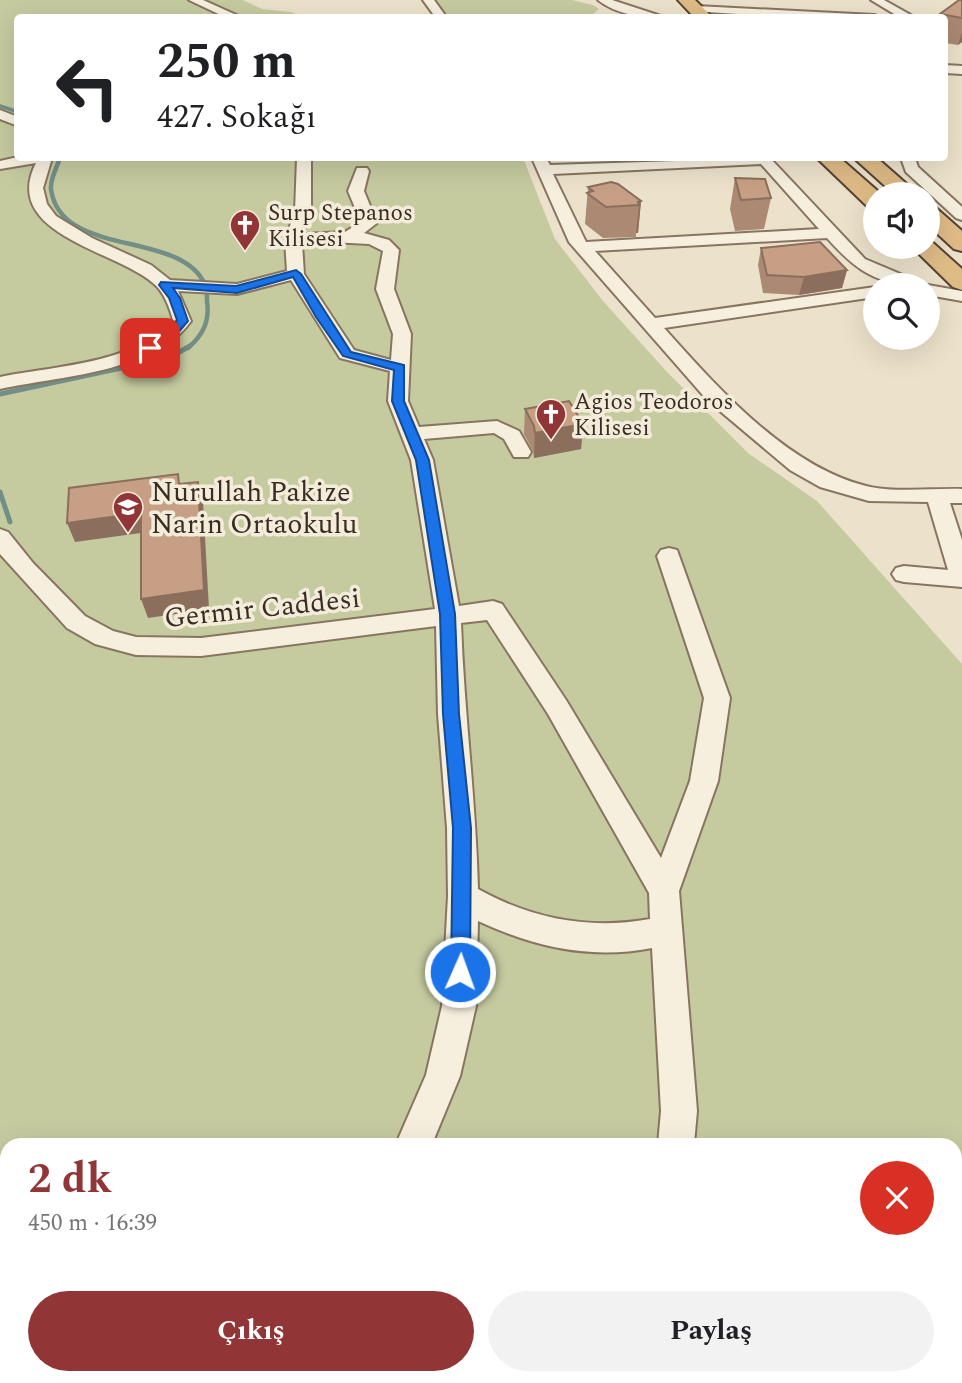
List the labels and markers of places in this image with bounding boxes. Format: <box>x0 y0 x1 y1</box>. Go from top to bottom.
place label: Surp Stepanos Kilisesi <box>268 196 413 257</box>
church icon: Surp Stepanos Kilisesi <box>228 208 262 252</box>
pin <box>120 318 180 378</box>
place label: Agios Teodoros Kilisesi <box>574 385 733 446</box>
church icon: Agios Teodoros Kilisesi <box>534 397 568 441</box>
place label: Nurullah Pakize Narin Ortaokulu <box>151 471 357 546</box>
school or university icon: Nurullah Pakize Narin Ortaokulu <box>111 490 145 534</box>

